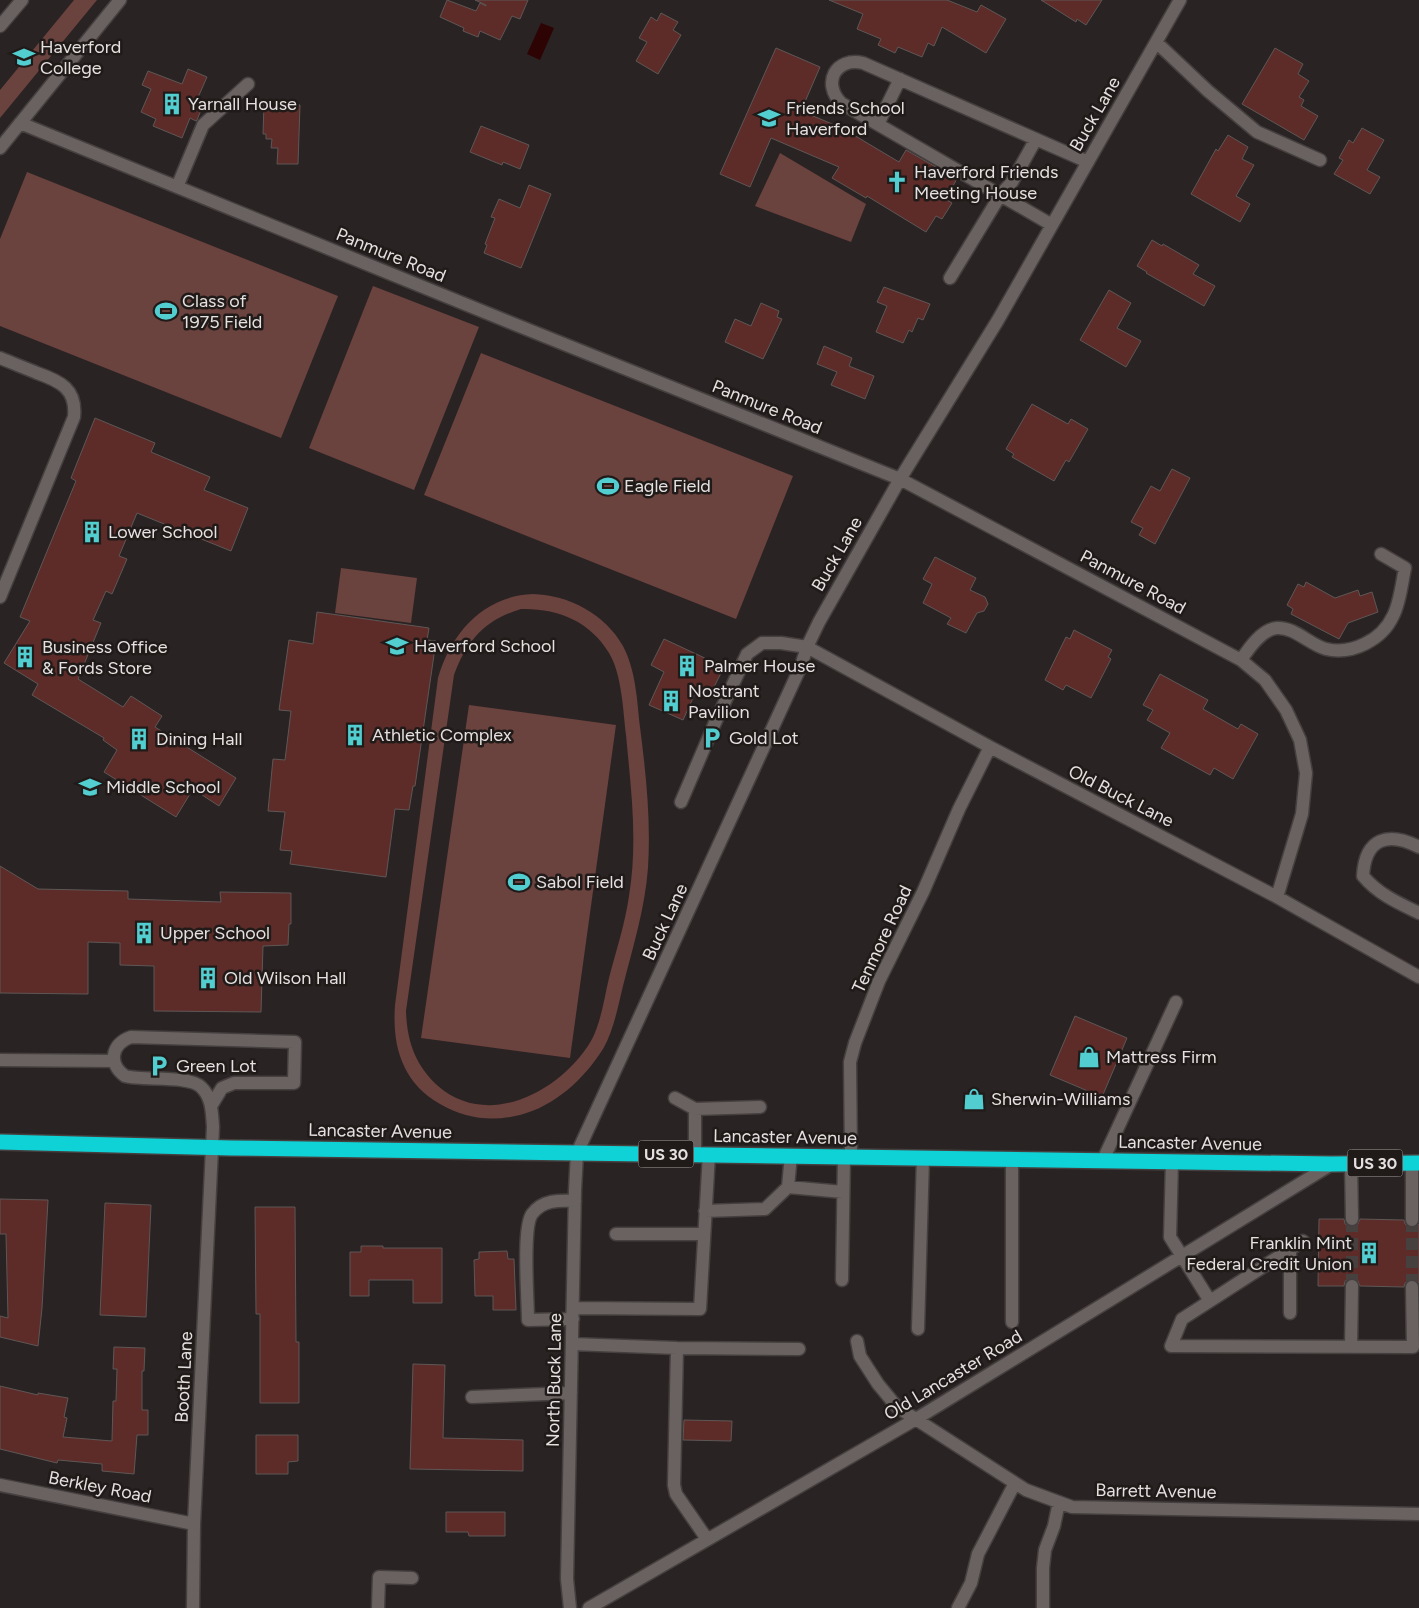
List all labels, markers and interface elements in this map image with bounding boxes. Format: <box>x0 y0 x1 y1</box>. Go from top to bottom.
place label: Haverford College <box>40 36 121 79</box>
school or university icon: Haverford College <box>11 44 37 70</box>
street label: Buck Lane <box>1065 73 1125 155</box>
building icon: Yarnall House <box>159 91 185 117</box>
place label: Yarnall House <box>188 93 297 115</box>
place label: Friends School Haverford <box>786 97 905 140</box>
school or university icon: Friends School Haverford <box>756 105 782 131</box>
place label: Haverford Friends Meeting House <box>914 161 1058 204</box>
church icon: Haverford Friends Meeting House <box>884 169 910 195</box>
street label: Panmure Road <box>333 223 449 287</box>
place label: Class of 1975 Field <box>182 290 262 333</box>
sports icon: Class of 1975 Field <box>153 298 179 324</box>
street label: Panmure Road <box>709 375 825 439</box>
sports icon: Eagle Field <box>595 473 621 499</box>
place label: Eagle Field <box>624 475 711 497</box>
street label: Buck Lane <box>807 513 867 595</box>
building icon: Lower School <box>79 519 105 545</box>
place label: Lower School <box>108 521 218 543</box>
street label: Panmure Road <box>1076 545 1190 619</box>
school or university icon: Haverford School <box>384 633 410 659</box>
place label: Haverford School <box>414 635 555 657</box>
place label: Business Office & Fords Store <box>42 636 168 679</box>
building icon: Business Office & Fords Store <box>12 644 38 670</box>
building icon: Palmer House <box>674 653 700 679</box>
place label: Palmer House <box>704 655 815 677</box>
place label: Nostrant Pavilion <box>688 680 760 723</box>
building icon: Nostrant Pavilion <box>658 688 684 714</box>
building icon: Athletic Complex <box>342 722 368 748</box>
place label: Athletic Complex <box>372 724 512 746</box>
parking icon: Gold Lot <box>699 725 725 751</box>
building icon: Dining Hall <box>126 726 152 752</box>
place label: Gold Lot <box>729 727 799 749</box>
place label: Dining Hall <box>156 728 242 750</box>
street label: Old Buck Lane <box>1065 760 1178 832</box>
school or university icon: Middle School <box>77 774 103 800</box>
place label: Middle School <box>106 776 220 798</box>
sports icon: Sabol Field <box>506 869 532 895</box>
place label: Sabol Field <box>536 871 624 893</box>
street label: Buck Lane <box>638 880 692 964</box>
street label: Tenmore Road <box>847 882 917 996</box>
building icon: Upper School <box>131 920 157 946</box>
place label: Upper School <box>160 922 270 944</box>
building icon: Old Wilson Hall <box>195 965 221 991</box>
place label: Old Wilson Hall <box>224 967 346 989</box>
shop icon: Mattress Firm <box>1076 1044 1102 1070</box>
place label: Mattress Firm <box>1106 1046 1217 1068</box>
parking icon: Green Lot <box>146 1053 172 1079</box>
place label: Green Lot <box>176 1055 257 1077</box>
shop icon: Sherwin-Williams <box>961 1086 987 1112</box>
place label: Sherwin-Williams <box>991 1088 1130 1110</box>
street label: Lancaster Avenue <box>308 1119 452 1143</box>
street label: Lancaster Avenue <box>713 1125 857 1149</box>
street label: Lancaster Avenue <box>1118 1131 1262 1155</box>
road number: US 30 <box>638 1140 694 1168</box>
road number: US 30 <box>1348 1150 1402 1176</box>
place label: Franklin Mint Federal Credit Union <box>1186 1232 1352 1275</box>
building icon: Franklin Mint Federal Credit Union <box>1356 1240 1382 1266</box>
street label: North Buck Lane <box>542 1313 566 1447</box>
street label: Old Lancaster Road <box>880 1325 1026 1425</box>
street label: Booth Lane <box>171 1331 197 1423</box>
street label: Berkley Road <box>47 1466 153 1508</box>
street label: Barrett Avenue <box>1095 1479 1217 1503</box>

